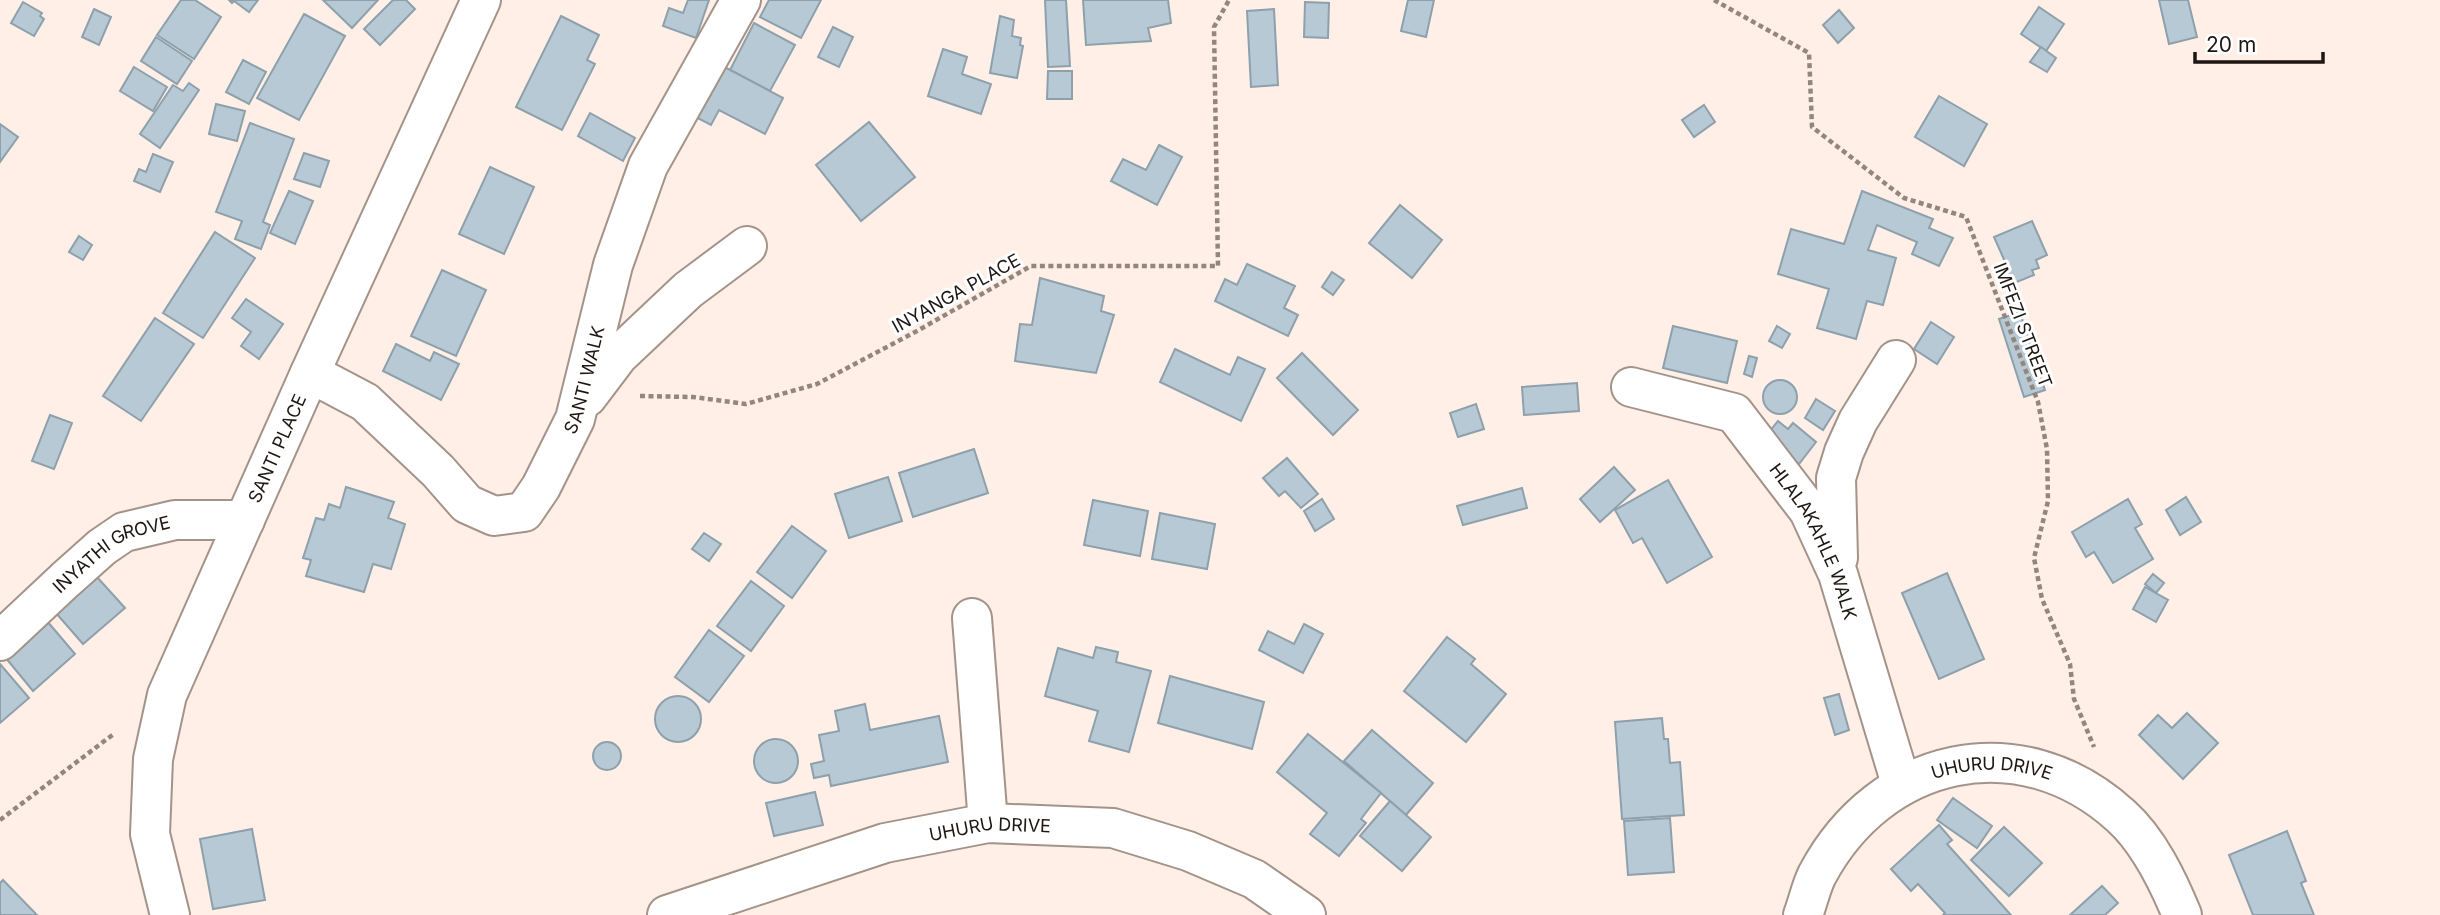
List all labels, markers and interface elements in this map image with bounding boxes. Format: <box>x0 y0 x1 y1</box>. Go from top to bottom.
scale bar <box>2195 21 2323 65</box>
text: 20 m <box>2206 32 2256 57</box>
street label: INYANGA PLACE <box>888 249 1024 337</box>
street label: IMFEZI STREET <box>1990 260 2056 390</box>
street label: SANTI WALK <box>559 324 608 437</box>
street label: SANTI PLACE <box>243 391 310 506</box>
street label: HLALAKAHLE WALK <box>1766 459 1862 622</box>
street label: INYATHI GROVE <box>48 511 172 597</box>
street label: UHURU DRIVE <box>1928 752 2055 784</box>
street label: UHURU DRIVE <box>927 812 1051 845</box>

